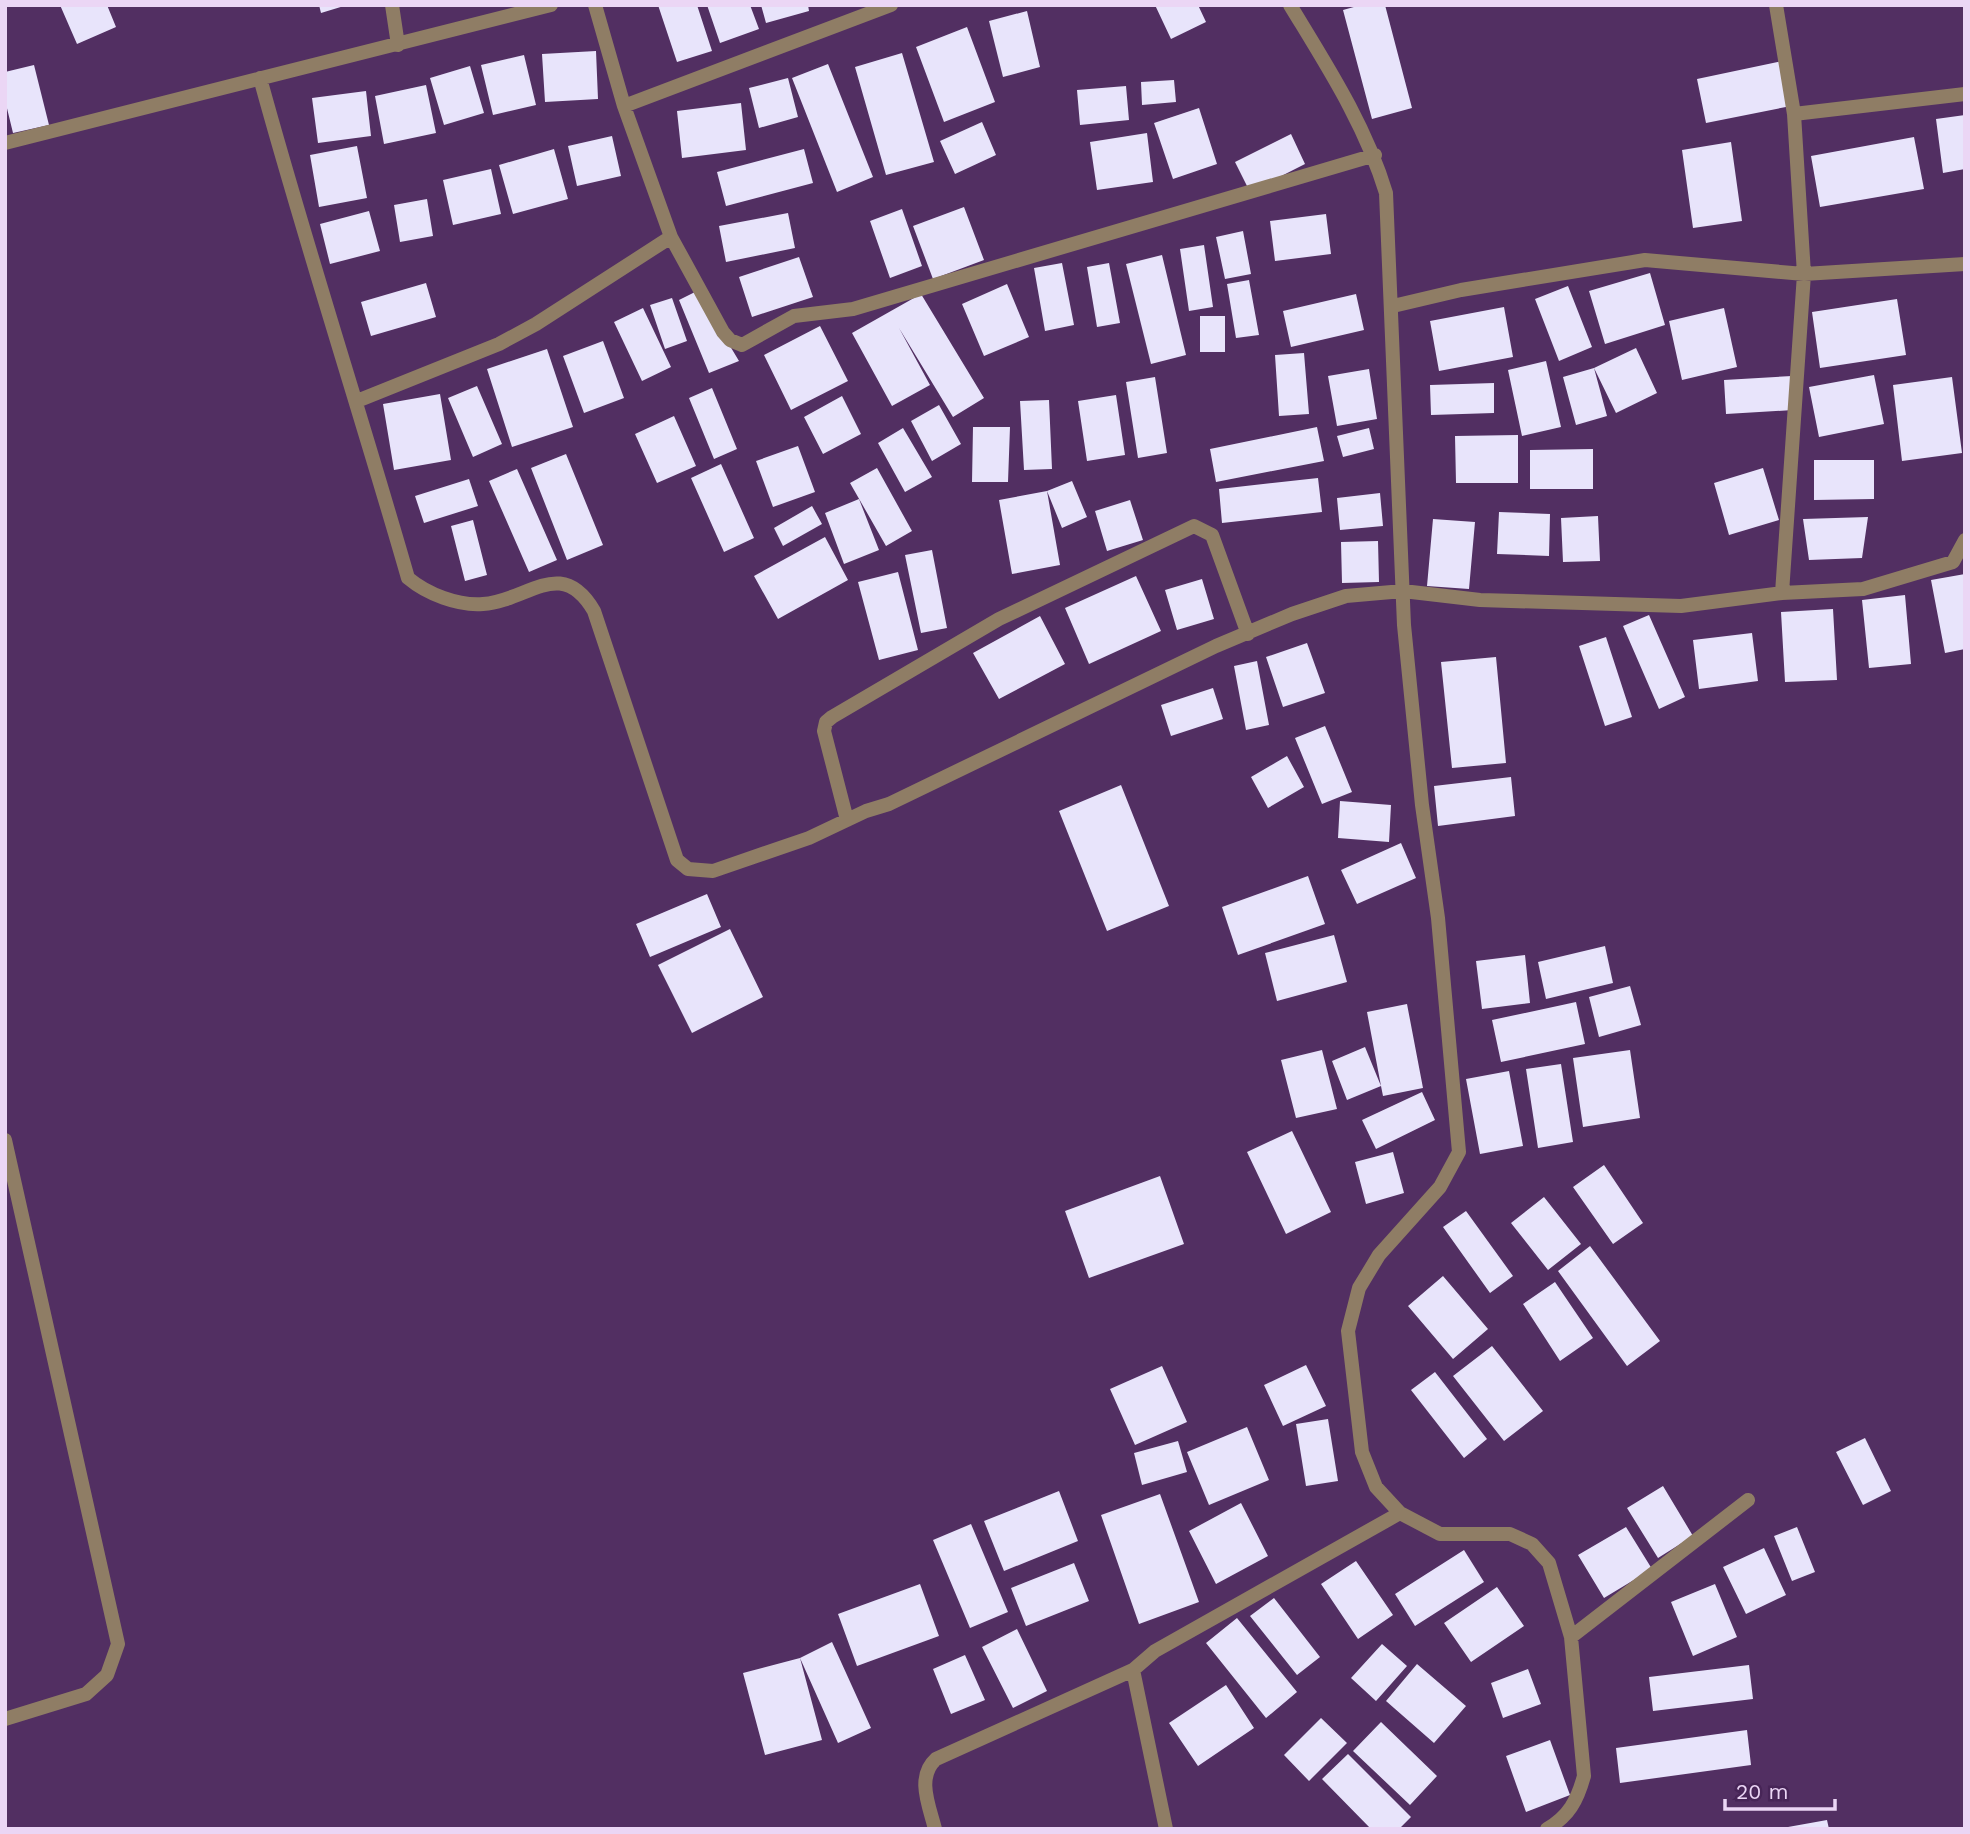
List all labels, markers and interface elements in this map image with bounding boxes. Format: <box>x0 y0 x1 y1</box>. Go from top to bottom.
scale bar <box>1725 1768 1835 1812</box>
text: 20 m <box>1736 1779 1788 1804</box>

